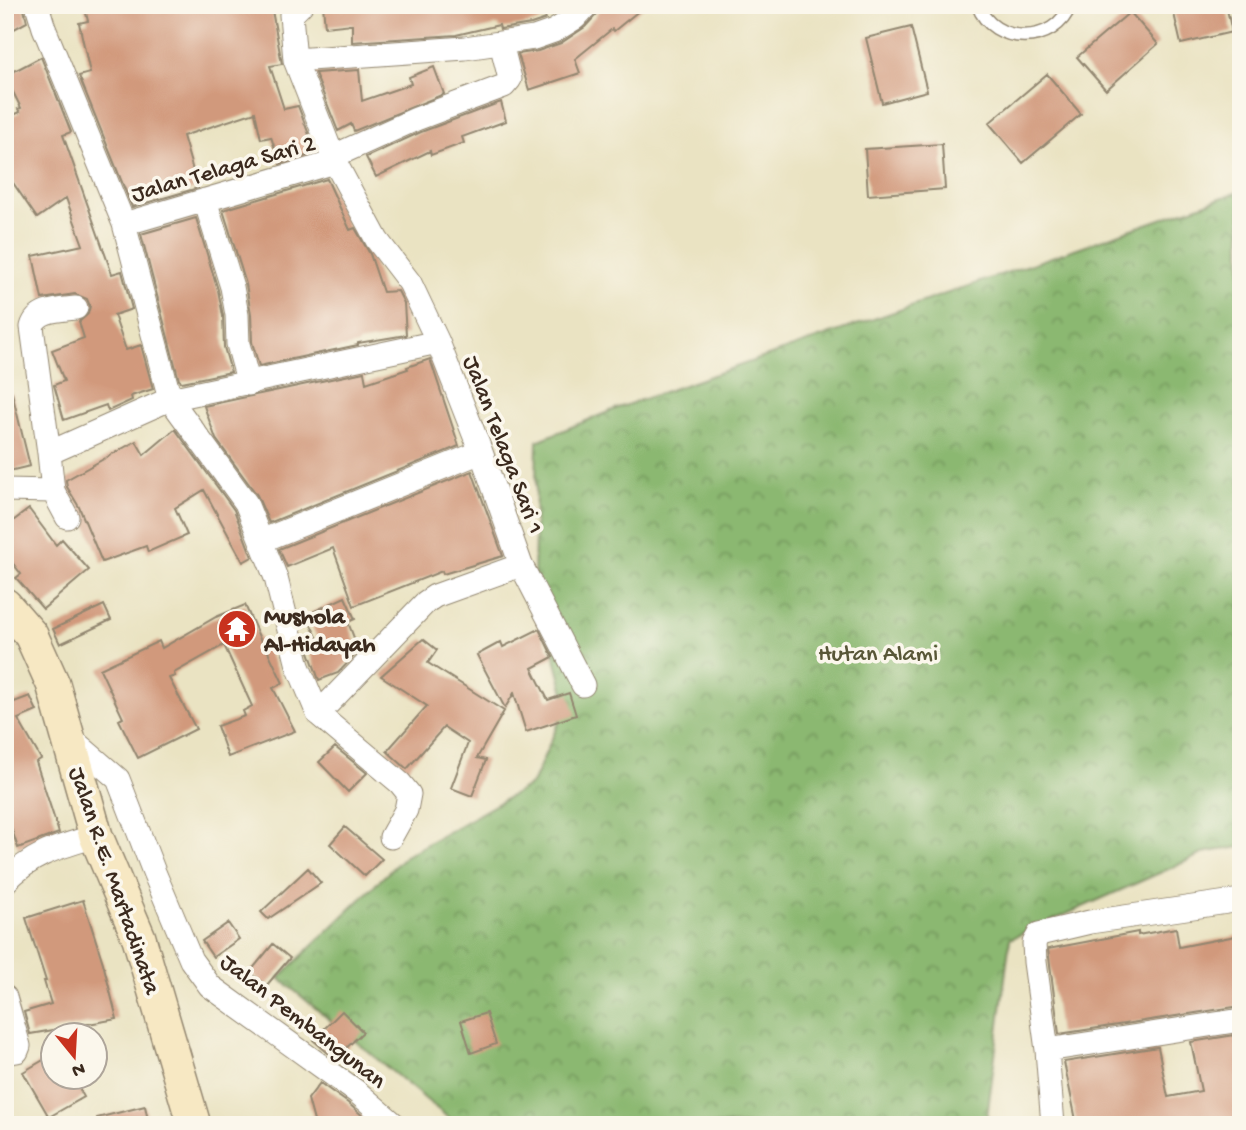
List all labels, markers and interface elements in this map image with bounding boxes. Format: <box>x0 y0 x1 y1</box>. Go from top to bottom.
street label: Jalan Telaga Sari 2 <box>129 130 320 211</box>
street label: Jalan Telaga Sari 1 <box>454 352 549 538</box>
place label: Mushola Al-Hidayah <box>263 604 375 661</box>
temple icon: Mushola Al-Hidayah <box>216 608 258 650</box>
park label: Hutan Alami <box>818 641 938 670</box>
street label: Jalan R.E. Martadinata <box>60 764 165 999</box>
street label: Jalan Pembangunan <box>213 949 391 1097</box>
north arrow <box>38 1021 108 1092</box>
text: N <box>69 1056 88 1082</box>

